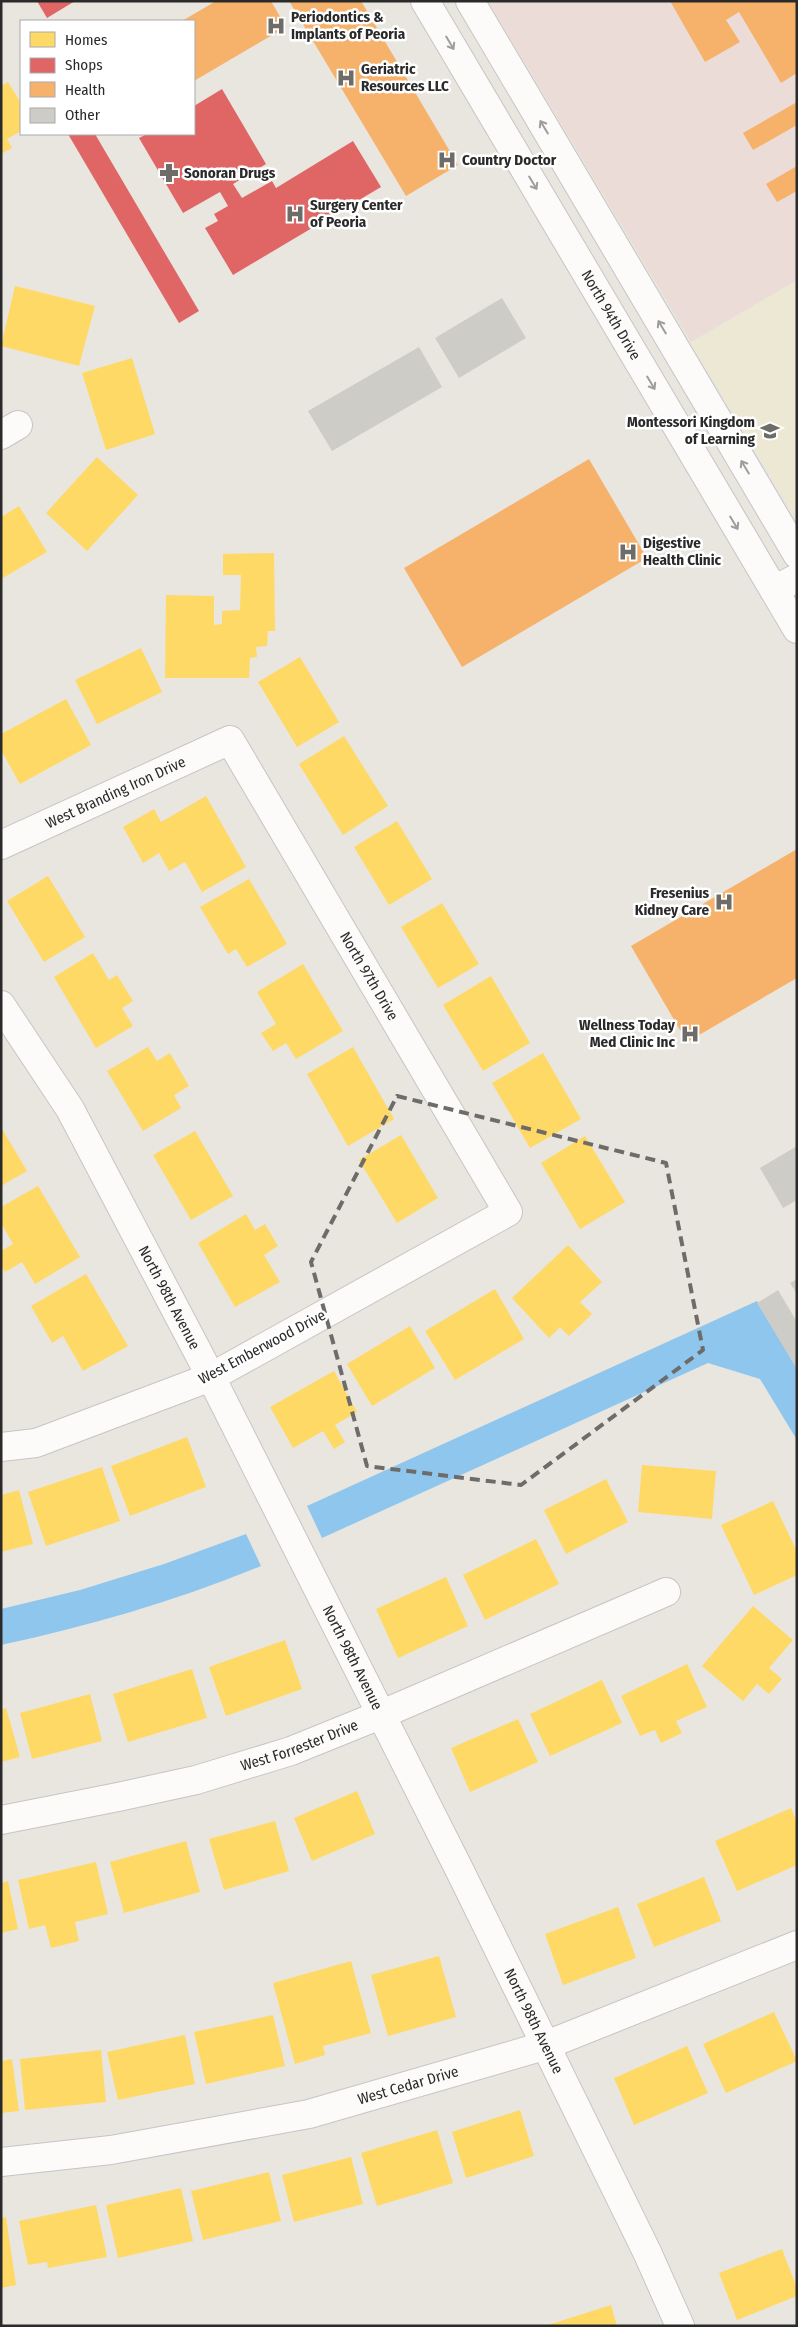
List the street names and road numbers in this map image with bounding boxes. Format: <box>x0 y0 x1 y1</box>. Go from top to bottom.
street label: North 94th Drive <box>577 267 645 363</box>
street label: West Branding Iron Drive <box>43 753 188 832</box>
street label: North 97th Drive <box>336 929 402 1024</box>
street label: North 98th Avenue <box>135 1243 204 1353</box>
street label: West Emberwood Drive <box>195 1306 329 1388</box>
street label: North 98th Avenue <box>319 1602 386 1713</box>
street label: West Forrester Drive <box>238 1716 361 1775</box>
street label: North 98th Avenue <box>500 1966 567 2077</box>
street label: West Cedar Drive <box>356 2062 461 2108</box>

